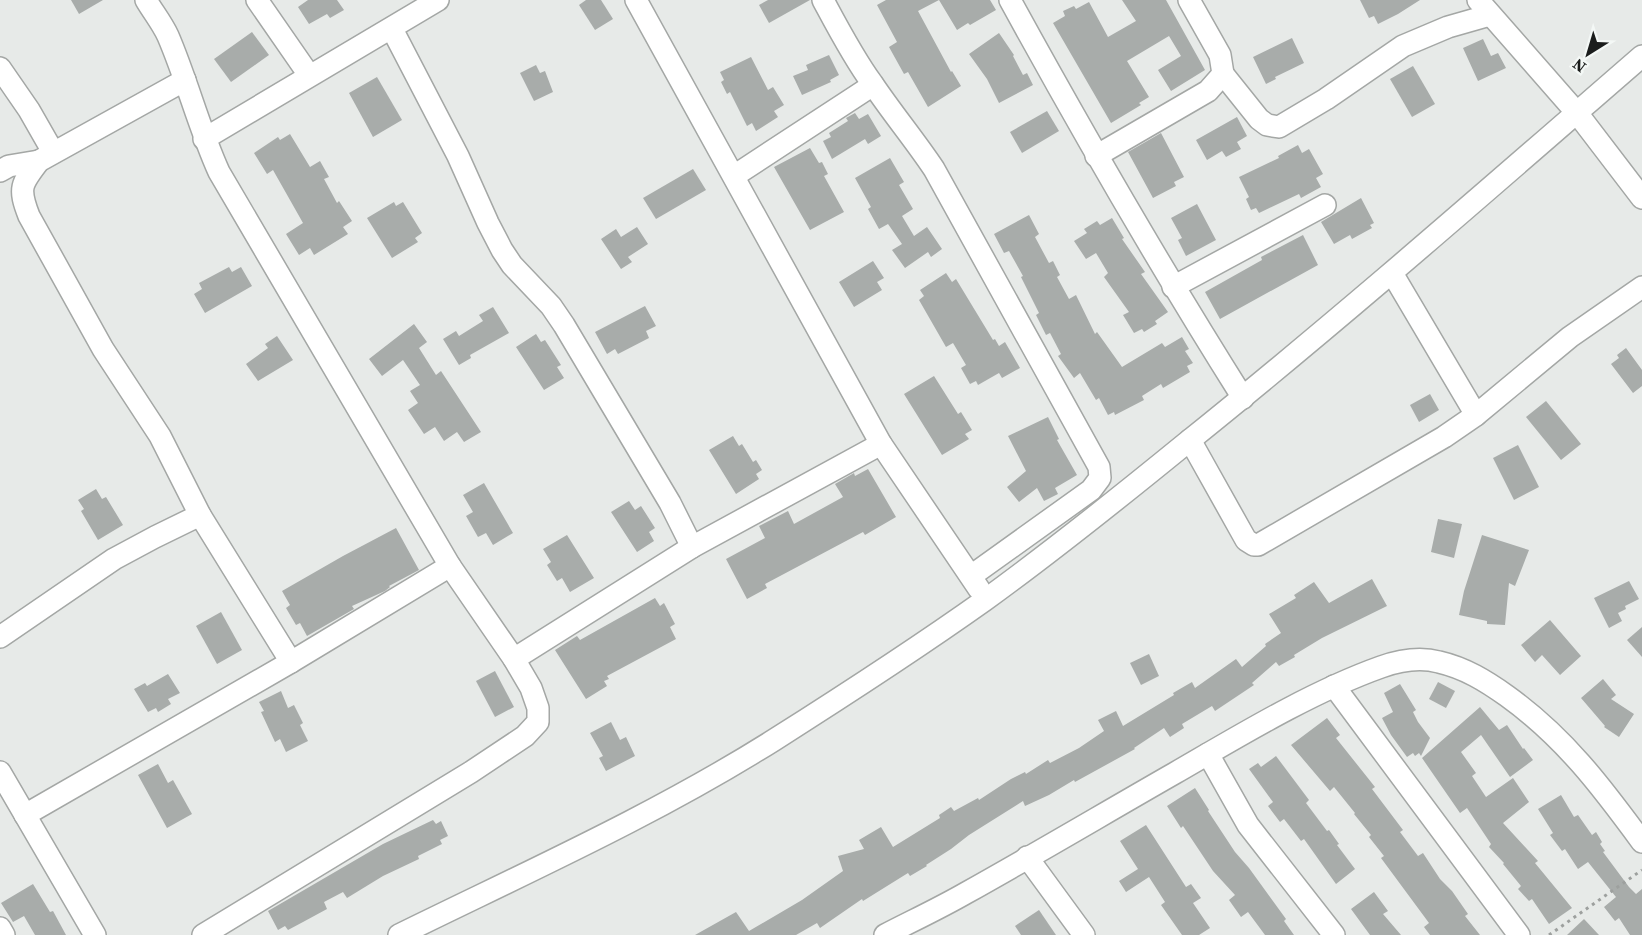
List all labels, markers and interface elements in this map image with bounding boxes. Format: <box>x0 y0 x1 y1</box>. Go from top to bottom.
north arrow <box>1558 24 1618 84</box>
text: N <box>1567 53 1590 78</box>

